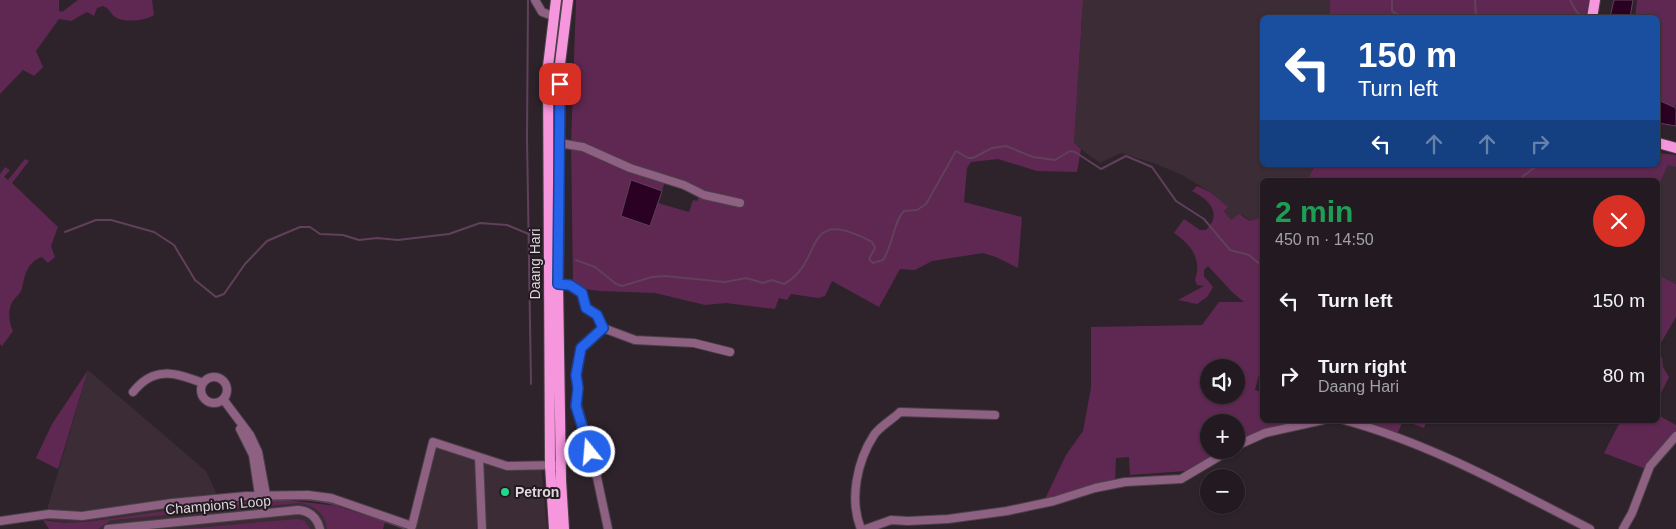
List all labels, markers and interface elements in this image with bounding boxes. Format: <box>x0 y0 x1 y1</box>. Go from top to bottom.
icon: left <box>1275 35 1340 100</box>
text: 150 m <box>1358 35 1457 74</box>
pin <box>539 63 581 105</box>
icon: arrive <box>546 70 574 98</box>
text: Turn left <box>1358 76 1438 101</box>
icon: left <box>1367 130 1395 158</box>
icon: ahead <box>1420 130 1448 158</box>
icon: ahead <box>1473 130 1501 158</box>
icon: right <box>1526 130 1554 158</box>
text: 2 min <box>1275 195 1353 228</box>
button: close <box>1593 195 1645 247</box>
street label: Daang Hari <box>527 229 543 299</box>
text: 450 m · 14:50 <box>1275 231 1374 248</box>
icon: left <box>1275 287 1303 315</box>
text: Turn left <box>1318 290 1393 311</box>
text: 150 m <box>1592 290 1645 311</box>
text: Turn right <box>1318 356 1406 377</box>
map controls <box>1200 359 1245 514</box>
button: sound <box>1200 359 1245 404</box>
icon: right <box>1275 362 1303 390</box>
text: 80 m <box>1603 365 1645 386</box>
text: Daang Hari <box>1318 378 1399 395</box>
button: + <box>1200 414 1245 459</box>
position arrow <box>563 425 615 477</box>
button: − <box>1200 469 1245 514</box>
place label: Petron <box>515 484 559 500</box>
marker: Petron <box>499 486 511 498</box>
street label: Champions Loop <box>165 492 272 518</box>

